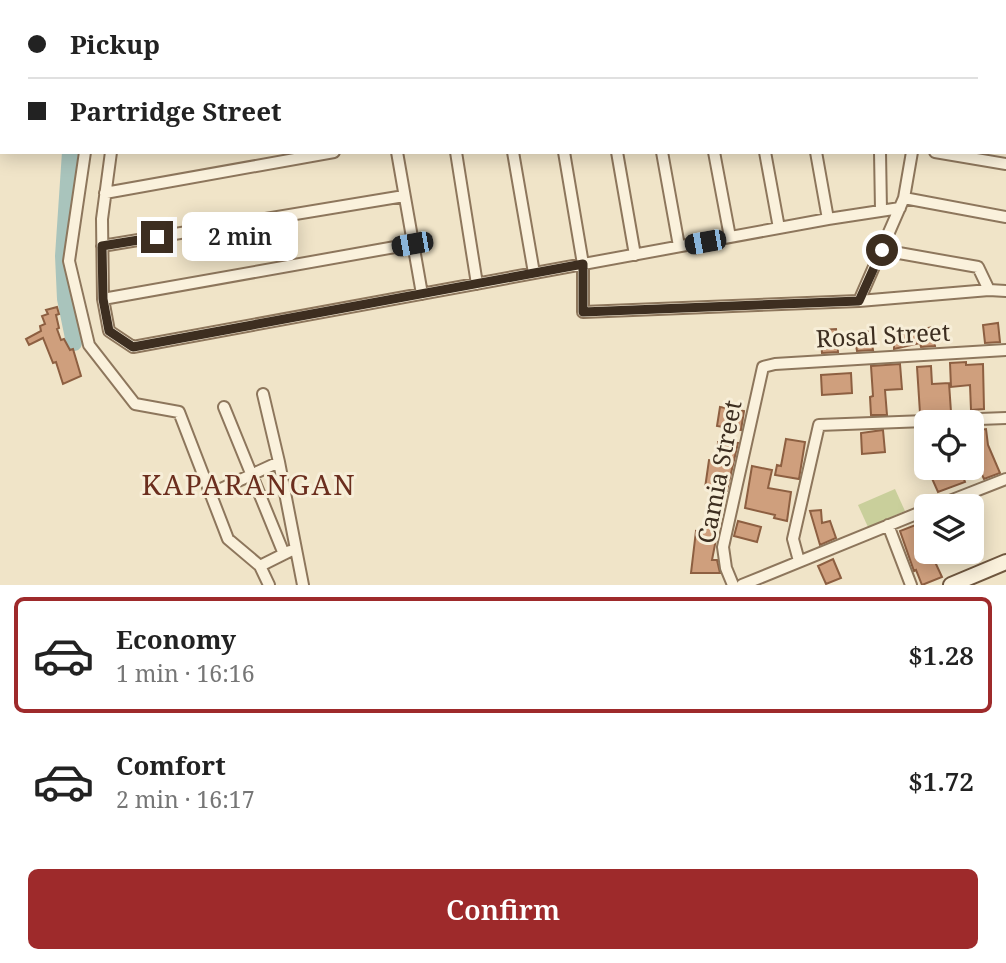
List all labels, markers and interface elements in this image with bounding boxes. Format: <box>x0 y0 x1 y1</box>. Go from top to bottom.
text: Pickup <box>70 26 160 62</box>
text: Partridge Street <box>70 93 282 129</box>
callout: 2 min <box>182 212 297 262</box>
text: 2 min <box>208 220 272 252</box>
route end <box>141 221 173 253</box>
car <box>683 228 728 256</box>
car <box>390 230 435 258</box>
route start <box>866 234 898 266</box>
street label: Rosal Street <box>815 315 951 355</box>
street label: Camia Street <box>688 397 749 546</box>
map controls <box>914 410 984 564</box>
button: locate <box>914 410 984 480</box>
district label: KAPARANGAN <box>141 465 357 503</box>
button: layers <box>914 494 984 564</box>
text: Economy <box>116 621 236 657</box>
icon: car <box>32 624 95 687</box>
text: $1.28 <box>908 637 974 673</box>
text: 1 min · 16:16 <box>116 657 254 689</box>
text: Comfort <box>116 747 226 783</box>
icon: car <box>32 750 95 813</box>
text: $1.72 <box>908 763 974 799</box>
text: 2 min · 16:17 <box>116 783 254 815</box>
button: Confirm <box>28 869 978 949</box>

